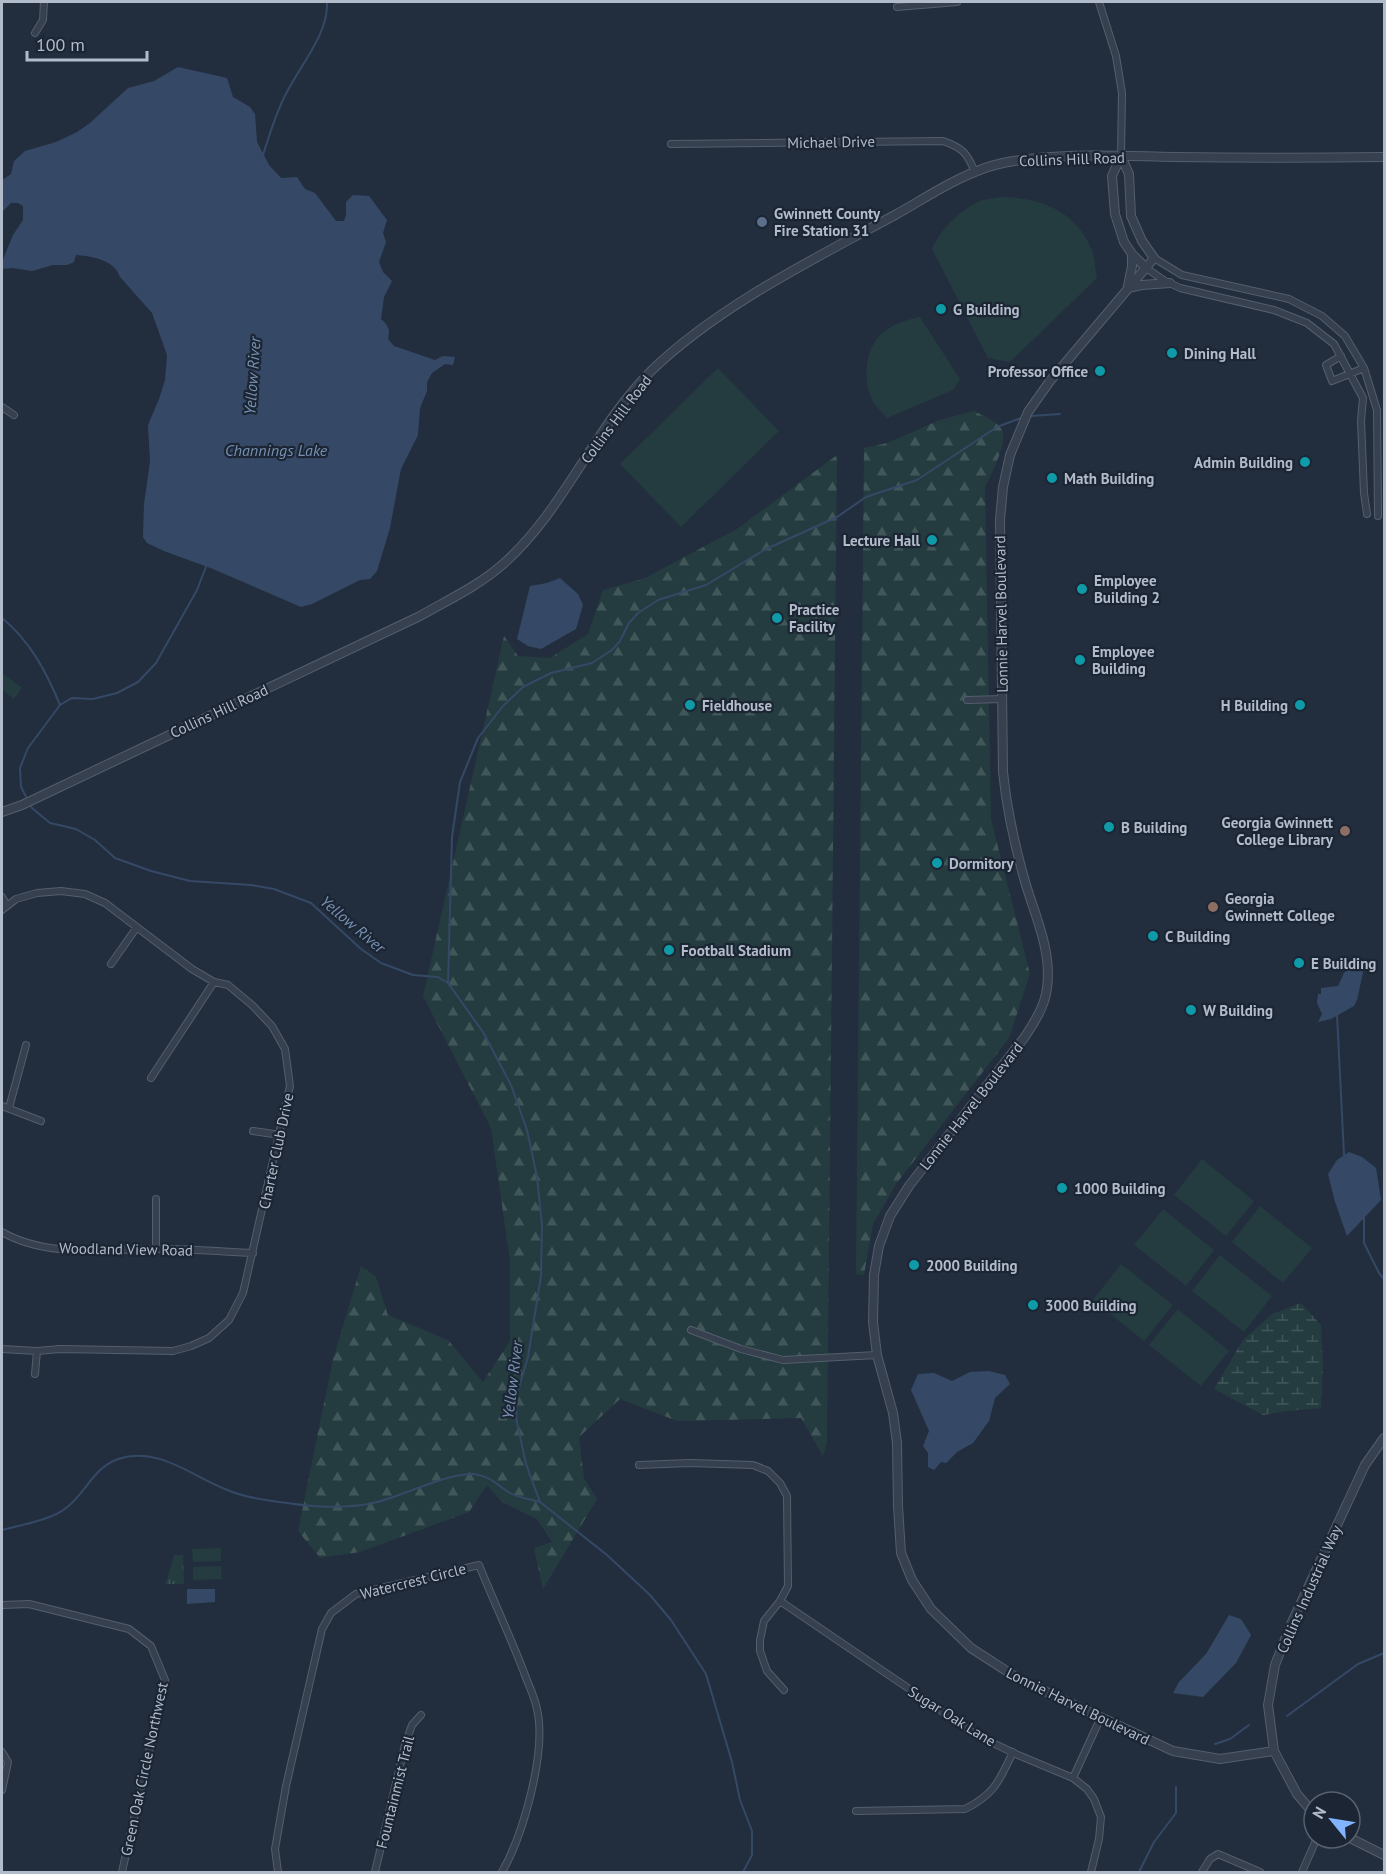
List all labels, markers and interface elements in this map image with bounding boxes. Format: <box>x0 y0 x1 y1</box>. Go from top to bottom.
scale bar <box>27 24 147 62</box>
text: 100 m <box>36 33 85 56</box>
street label: Michael Drive <box>787 132 875 152</box>
street label: Collins Hill Road <box>1019 148 1125 170</box>
place label: Gwinnett County Fire Station 31 <box>774 204 881 240</box>
marker: Gwinnett County Fire Station 31 <box>755 215 769 229</box>
place label: G Building <box>953 300 1020 319</box>
marker: G Building <box>934 302 948 316</box>
water label: Yellow River <box>239 334 265 416</box>
place label: Dining Hall <box>1184 344 1257 363</box>
marker: Dining Hall <box>1165 346 1179 360</box>
place label: Professor Office <box>988 362 1088 381</box>
marker: Professor Office <box>1093 364 1107 378</box>
street label: Collins Hill Road <box>577 371 655 467</box>
water label: Channings Lake <box>225 440 328 460</box>
place label: Admin Building <box>1194 453 1293 472</box>
marker: Admin Building <box>1298 455 1312 469</box>
place label: Math Building <box>1064 469 1154 488</box>
marker: Math Building <box>1045 471 1059 485</box>
place label: Lecture Hall <box>843 531 921 550</box>
marker: Lecture Hall <box>925 533 939 547</box>
street label: Lonnie Harvel Boulevard <box>990 535 1012 693</box>
place label: Employee Building 2 <box>1094 571 1160 607</box>
marker: Employee Building 2 <box>1075 582 1089 596</box>
place label: Practice Facility <box>789 600 840 636</box>
marker: Practice Facility <box>770 611 784 625</box>
place label: Employee Building <box>1092 642 1155 678</box>
marker: Employee Building <box>1073 653 1087 667</box>
street label: Collins Hill Road <box>167 680 271 742</box>
place label: Fieldhouse <box>702 696 772 715</box>
place label: H Building <box>1221 696 1288 715</box>
marker: Fieldhouse <box>683 698 697 712</box>
marker: H Building <box>1293 698 1307 712</box>
place label: Georgia Gwinnett College Library <box>1222 813 1334 849</box>
place label: B Building <box>1121 818 1187 837</box>
marker: B Building <box>1102 820 1116 834</box>
marker: Georgia Gwinnett College Library <box>1338 824 1352 838</box>
place label: Dormitory <box>949 854 1015 873</box>
marker: Dormitory <box>930 856 944 870</box>
place label: Georgia Gwinnett College <box>1225 889 1335 925</box>
water label: Yellow River <box>316 891 391 958</box>
marker: Georgia Gwinnett College <box>1206 900 1220 914</box>
place label: C Building <box>1165 927 1230 946</box>
marker: C Building <box>1146 929 1160 943</box>
place label: Football Stadium <box>681 941 791 960</box>
marker: Football Stadium <box>662 943 676 957</box>
place label: E Building <box>1311 954 1376 973</box>
marker: E Building <box>1292 956 1306 970</box>
place label: W Building <box>1203 1001 1273 1020</box>
marker: W Building <box>1184 1003 1198 1017</box>
street label: Lonnie Harvel Boulevard <box>915 1038 1027 1174</box>
street label: Charter Club Drive <box>254 1091 298 1211</box>
place label: 1000 Building <box>1074 1179 1166 1198</box>
marker: 1000 Building <box>1055 1181 1069 1195</box>
street label: Woodland View Road <box>59 1238 193 1260</box>
place label: 2000 Building <box>926 1256 1018 1275</box>
marker: 2000 Building <box>907 1258 921 1272</box>
place label: 3000 Building <box>1045 1296 1137 1315</box>
marker: 3000 Building <box>1026 1298 1040 1312</box>
water label: Yellow River <box>497 1338 527 1420</box>
street label: Collins Industrial Way <box>1272 1522 1346 1656</box>
street label: Watercrest Circle <box>358 1559 468 1603</box>
street label: Lonnie Harvel Boulevard <box>1003 1663 1153 1749</box>
street label: Green Oak Circle Northwest <box>116 1680 172 1858</box>
street label: Sugar Oak Lane <box>905 1681 999 1751</box>
street label: Fountainmist Trail <box>372 1733 418 1850</box>
north arrow <box>1302 1790 1362 1850</box>
text: N <box>1308 1803 1330 1822</box>

